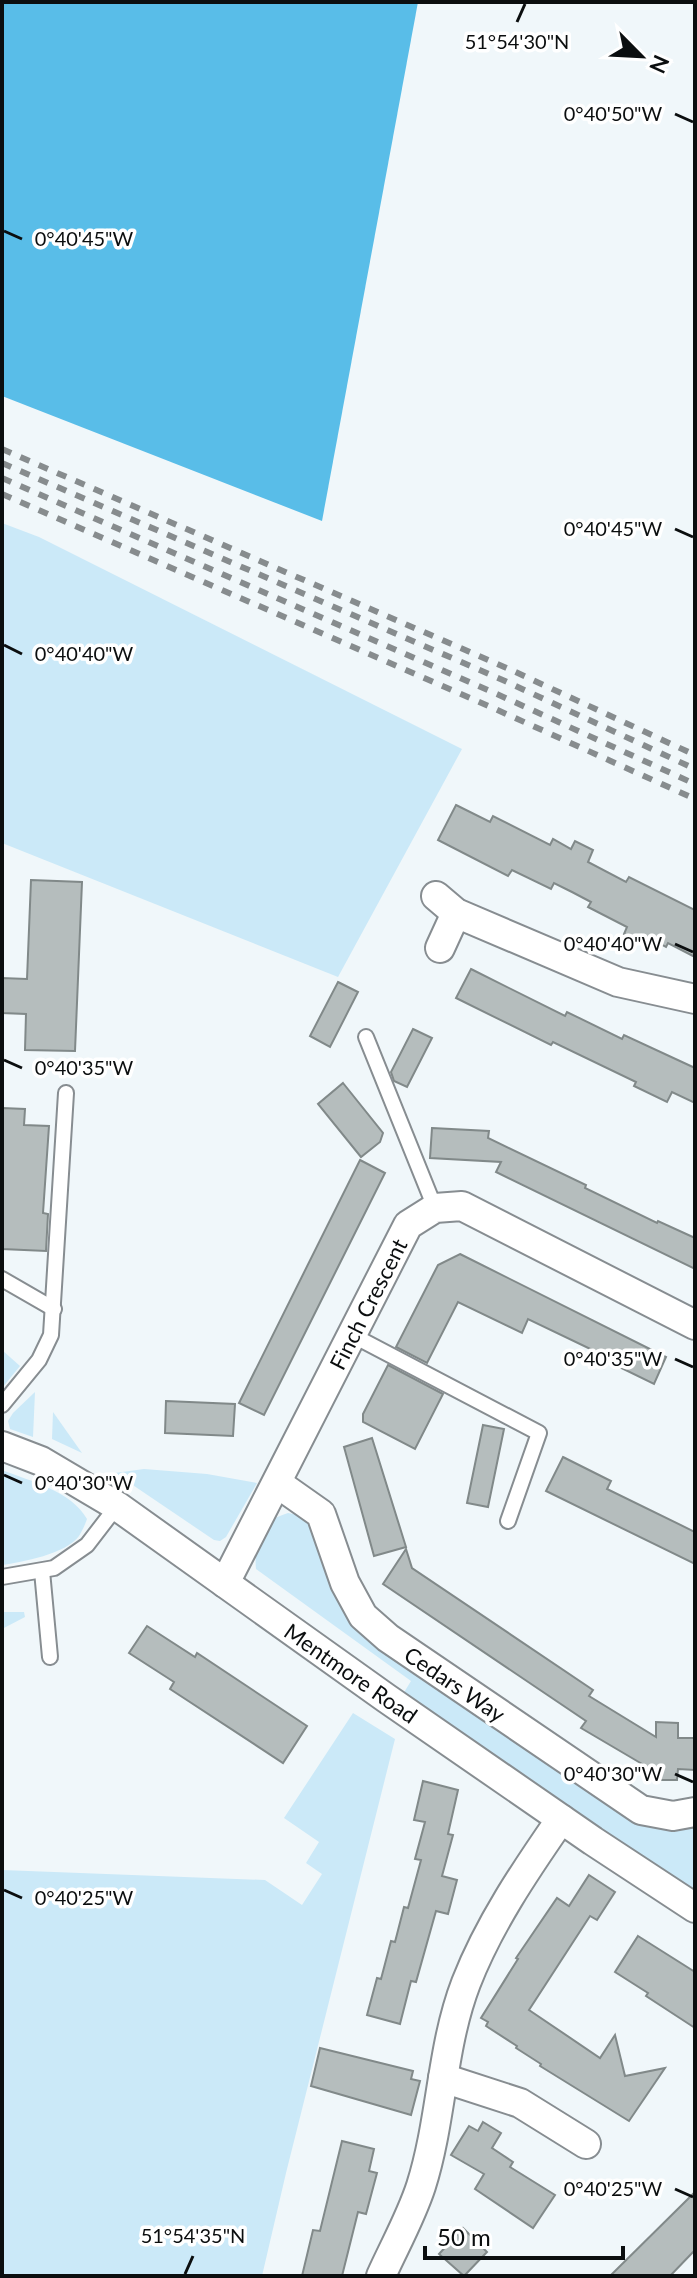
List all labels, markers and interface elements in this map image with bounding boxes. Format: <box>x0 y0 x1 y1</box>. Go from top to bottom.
north arrow <box>601 16 681 96</box>
text: 51°54'30"N <box>465 29 569 53</box>
text: N <box>644 51 676 78</box>
text: 0°40'50"W <box>564 101 663 125</box>
text: 0°40'45"W <box>35 226 134 250</box>
text: 0°40'45"W <box>564 516 663 540</box>
text: 0°40'40"W <box>35 641 134 665</box>
text: 0°40'40"W <box>564 931 663 955</box>
text: 0°40'35"W <box>35 1055 134 1079</box>
street label: Finch Crescent <box>323 1234 413 1374</box>
text: 0°40'35"W <box>564 1346 663 1370</box>
text: 0°40'30"W <box>35 1470 134 1494</box>
street label: Mentmore Road <box>279 1617 423 1729</box>
street label: Cedars Way <box>399 1640 511 1728</box>
text: 0°40'30"W <box>564 1761 663 1785</box>
text: 0°40'25"W <box>35 1885 134 1909</box>
text: 0°40'25"W <box>564 2176 663 2200</box>
scale bar <box>425 2210 623 2260</box>
text: 50 m <box>437 2222 491 2251</box>
text: 51°54'35"N <box>141 2223 245 2247</box>

